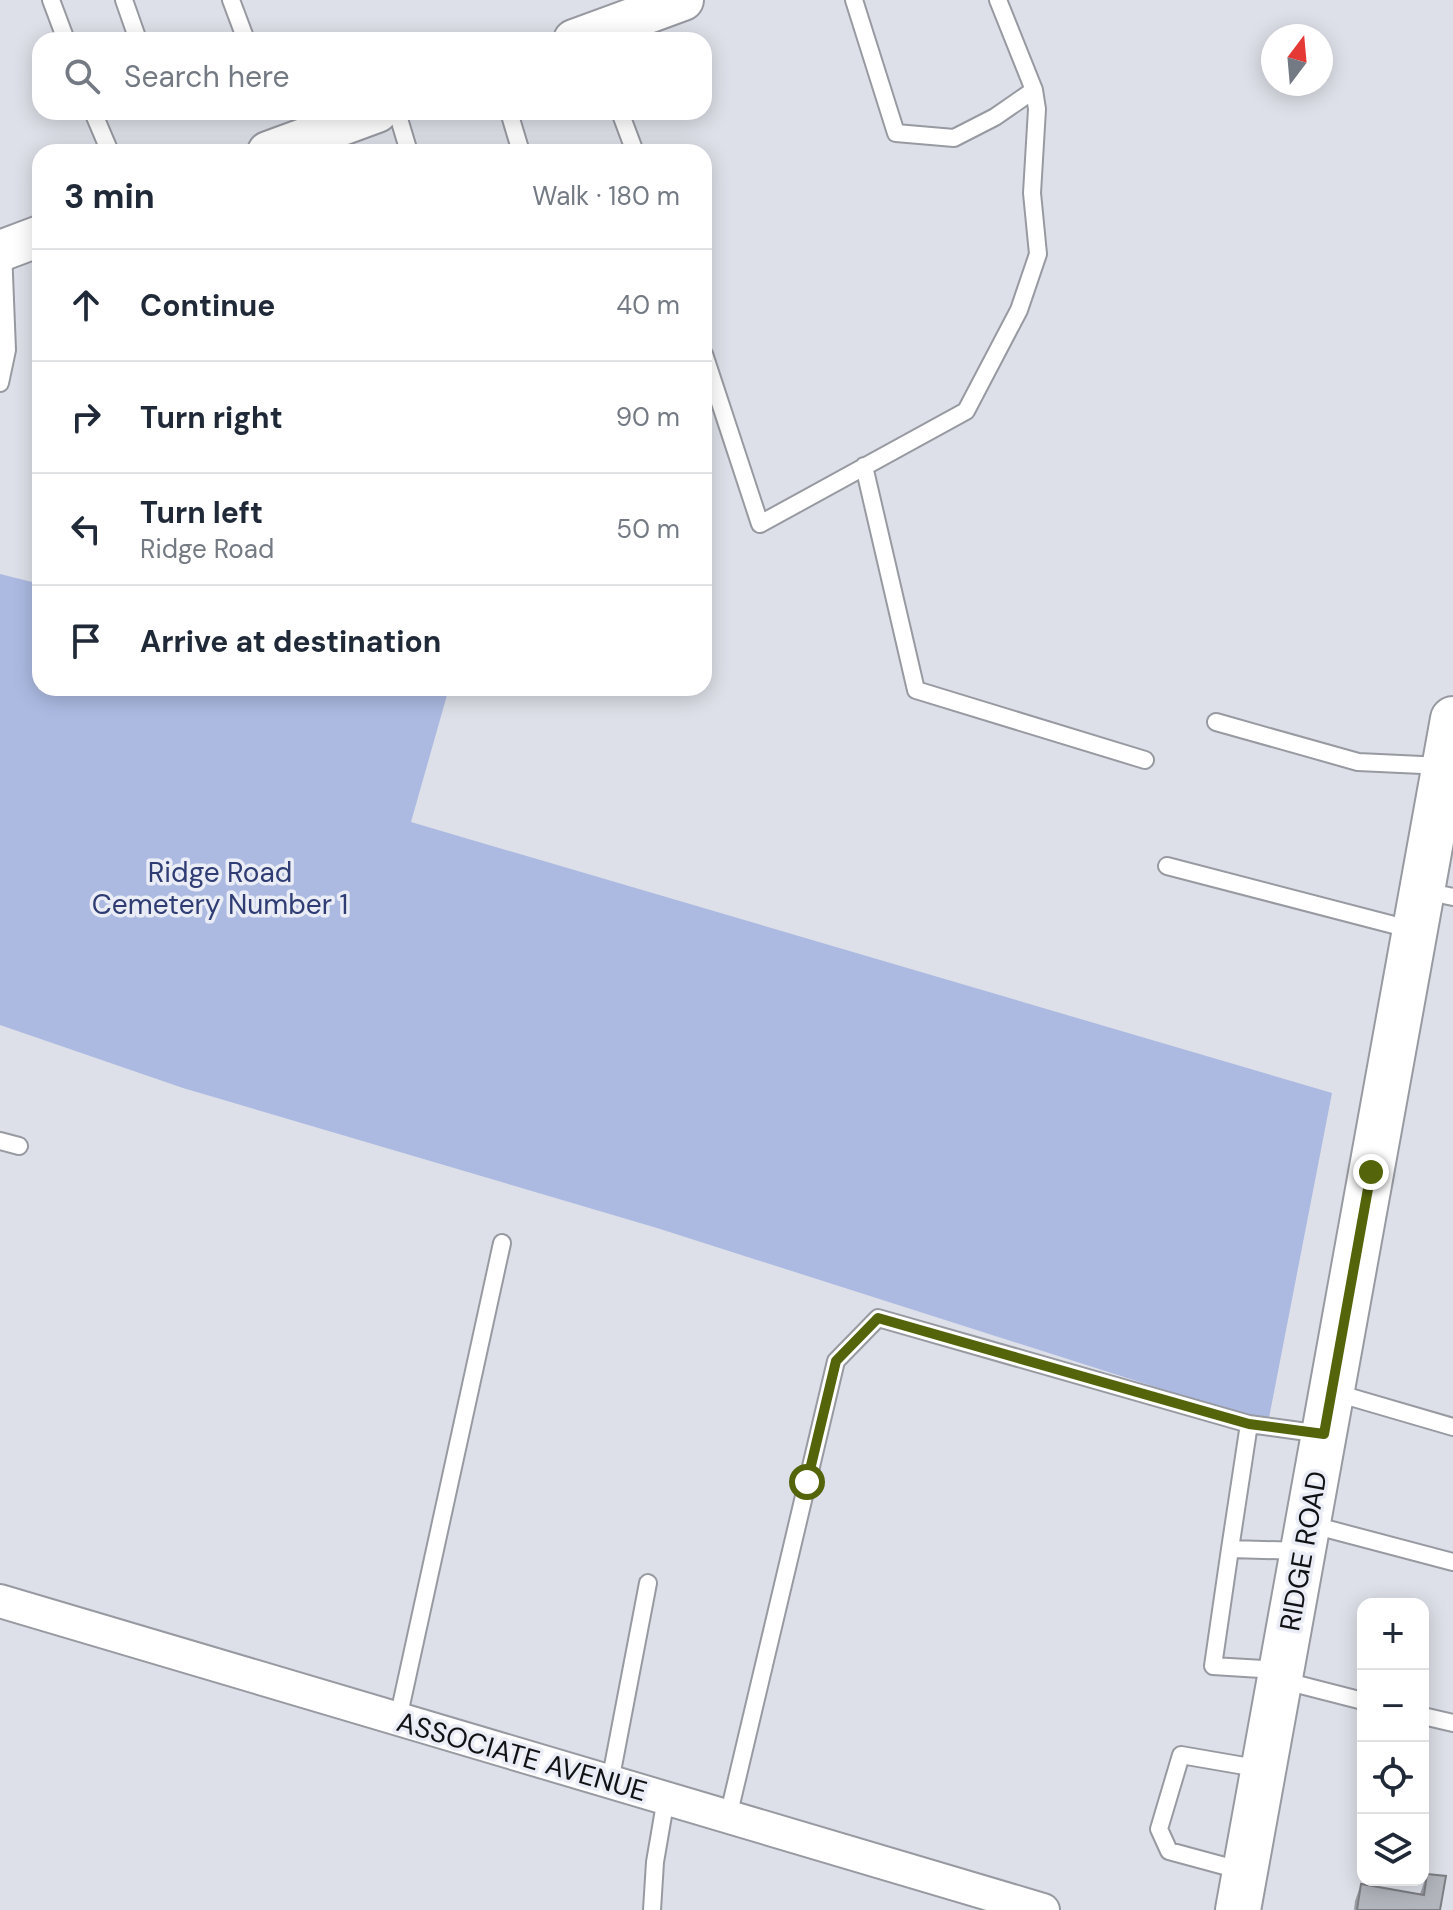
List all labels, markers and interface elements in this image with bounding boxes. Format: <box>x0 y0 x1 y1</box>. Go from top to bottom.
north arrow <box>1261 24 1333 96</box>
search box <box>32 32 712 120</box>
icon: search <box>60 54 104 98</box>
text: Search here <box>124 57 290 96</box>
text: 3 min <box>64 174 155 219</box>
text: Walk · 180 m <box>532 179 680 213</box>
icon: ahead <box>64 283 108 327</box>
text: Continue <box>140 286 275 325</box>
text: 40 m <box>616 288 680 322</box>
icon: right <box>64 395 108 439</box>
text: Turn right <box>140 398 283 437</box>
text: 90 m <box>616 400 680 434</box>
text: Turn left <box>140 493 263 532</box>
icon: left <box>64 507 108 551</box>
text: 50 m <box>616 512 680 546</box>
text: Ridge Road <box>140 532 274 566</box>
icon: arrive <box>64 619 108 663</box>
text: Arrive at destination <box>140 622 441 661</box>
park label: Ridge Road Cemetery Number 1 <box>92 854 348 923</box>
route end <box>1353 1154 1389 1190</box>
route start <box>789 1464 825 1500</box>
street label: RIDGE ROAD <box>1271 1468 1336 1634</box>
map controls <box>1357 1598 1429 1886</box>
button: + <box>1357 1598 1429 1670</box>
button: − <box>1357 1670 1429 1742</box>
street label: ASSOCIATE AVENUE <box>392 1703 651 1810</box>
button: locate <box>1357 1742 1429 1814</box>
button: layers <box>1357 1814 1429 1886</box>

